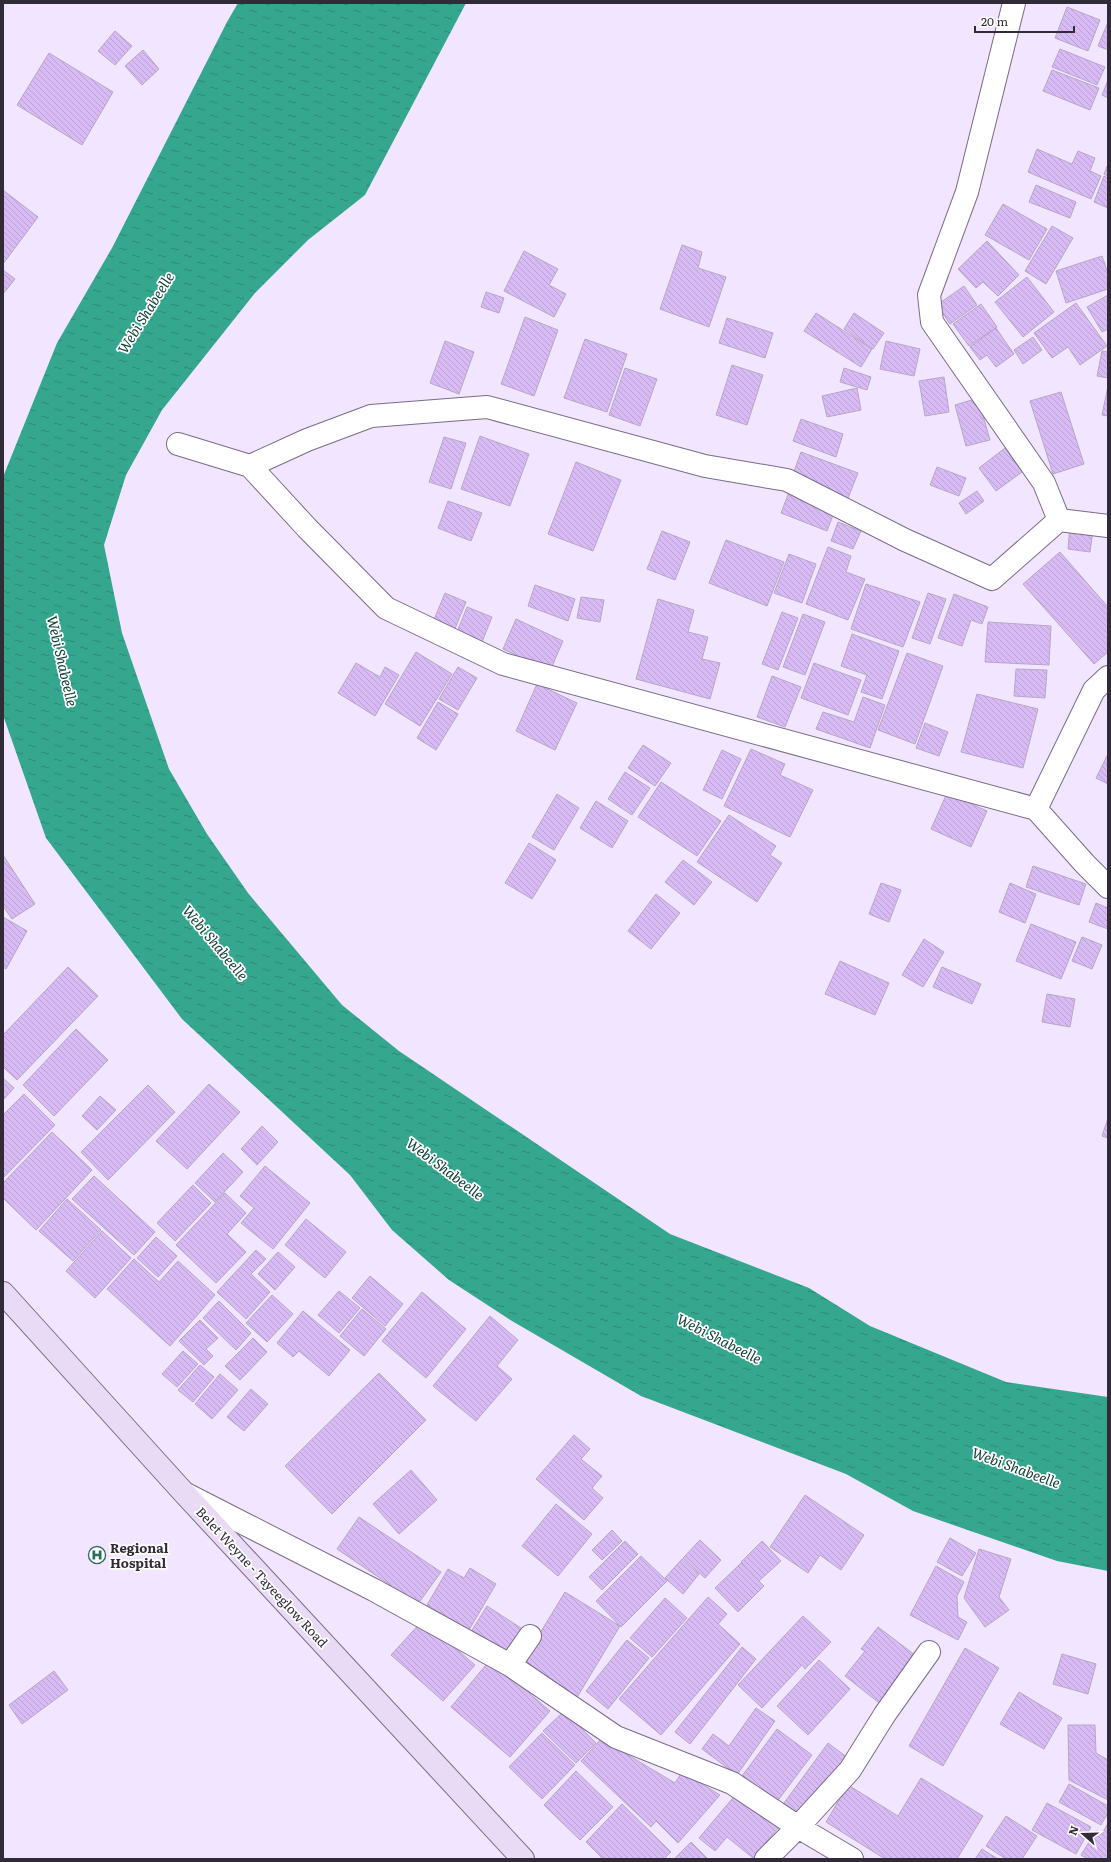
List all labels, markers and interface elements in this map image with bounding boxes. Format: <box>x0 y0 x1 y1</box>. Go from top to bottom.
scale bar <box>975 8 1074 34</box>
text: 20 m <box>981 12 1008 30</box>
water label: Webi Shabeelle <box>112 268 178 357</box>
water label: Webi Shabeelle <box>43 613 83 708</box>
water label: Webi Shabeelle <box>178 900 253 984</box>
water label: Webi Shabeelle <box>403 1132 489 1204</box>
water label: Webi Shabeelle <box>674 1308 766 1368</box>
water label: Webi Shabeelle <box>969 1442 1064 1492</box>
street label: Belet Weyne - Tayeeglow Road <box>192 1502 333 1651</box>
place label: Regional Hospital <box>110 1538 169 1572</box>
hospital icon: Regional Hospital <box>87 1545 107 1565</box>
north arrow <box>1063 1814 1103 1854</box>
text: N <box>1064 1823 1082 1837</box>

